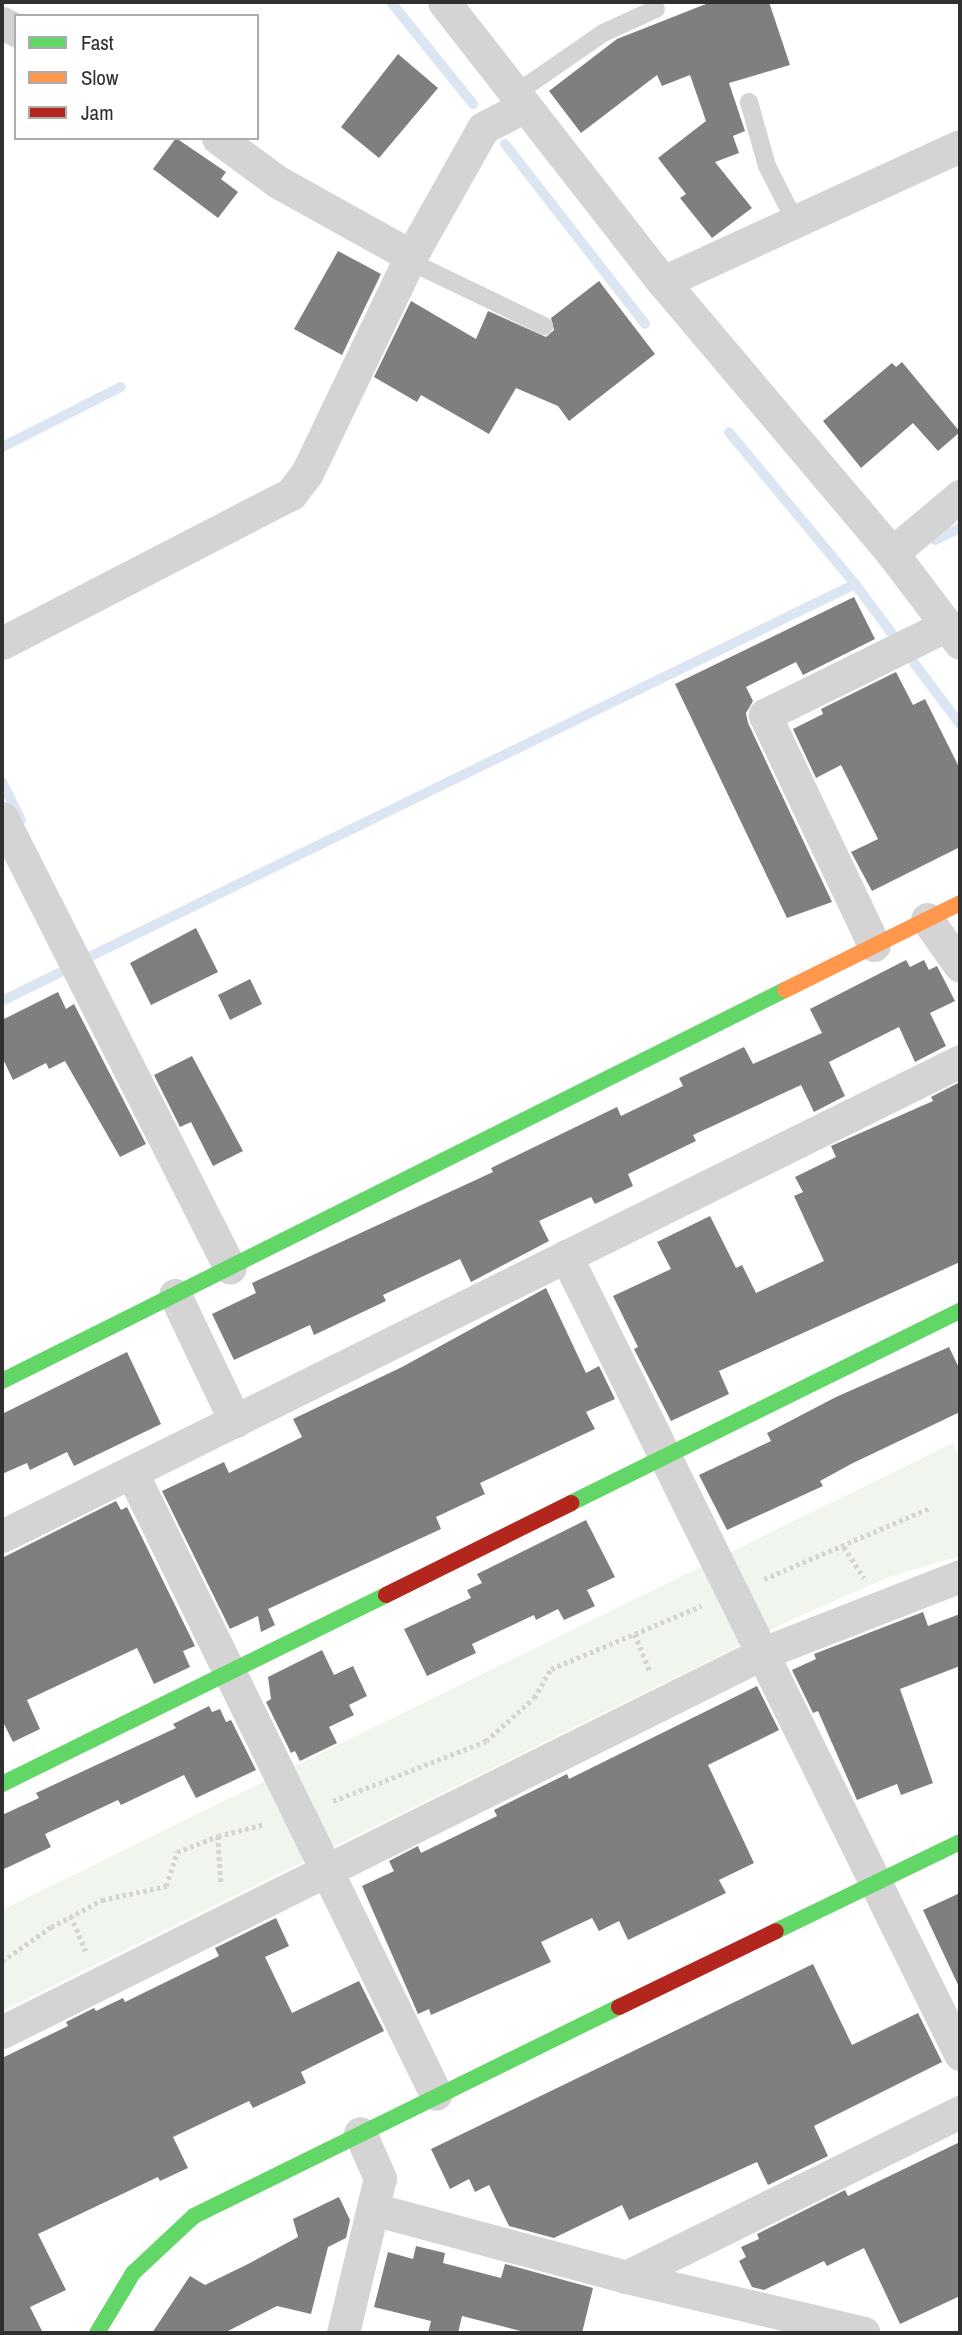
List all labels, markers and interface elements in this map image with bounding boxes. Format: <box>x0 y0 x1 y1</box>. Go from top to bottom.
legend <box>14 14 259 140</box>
text: Fast <box>81 28 114 57</box>
text: Slow <box>81 63 118 92</box>
text: Jam <box>81 98 114 127</box>

